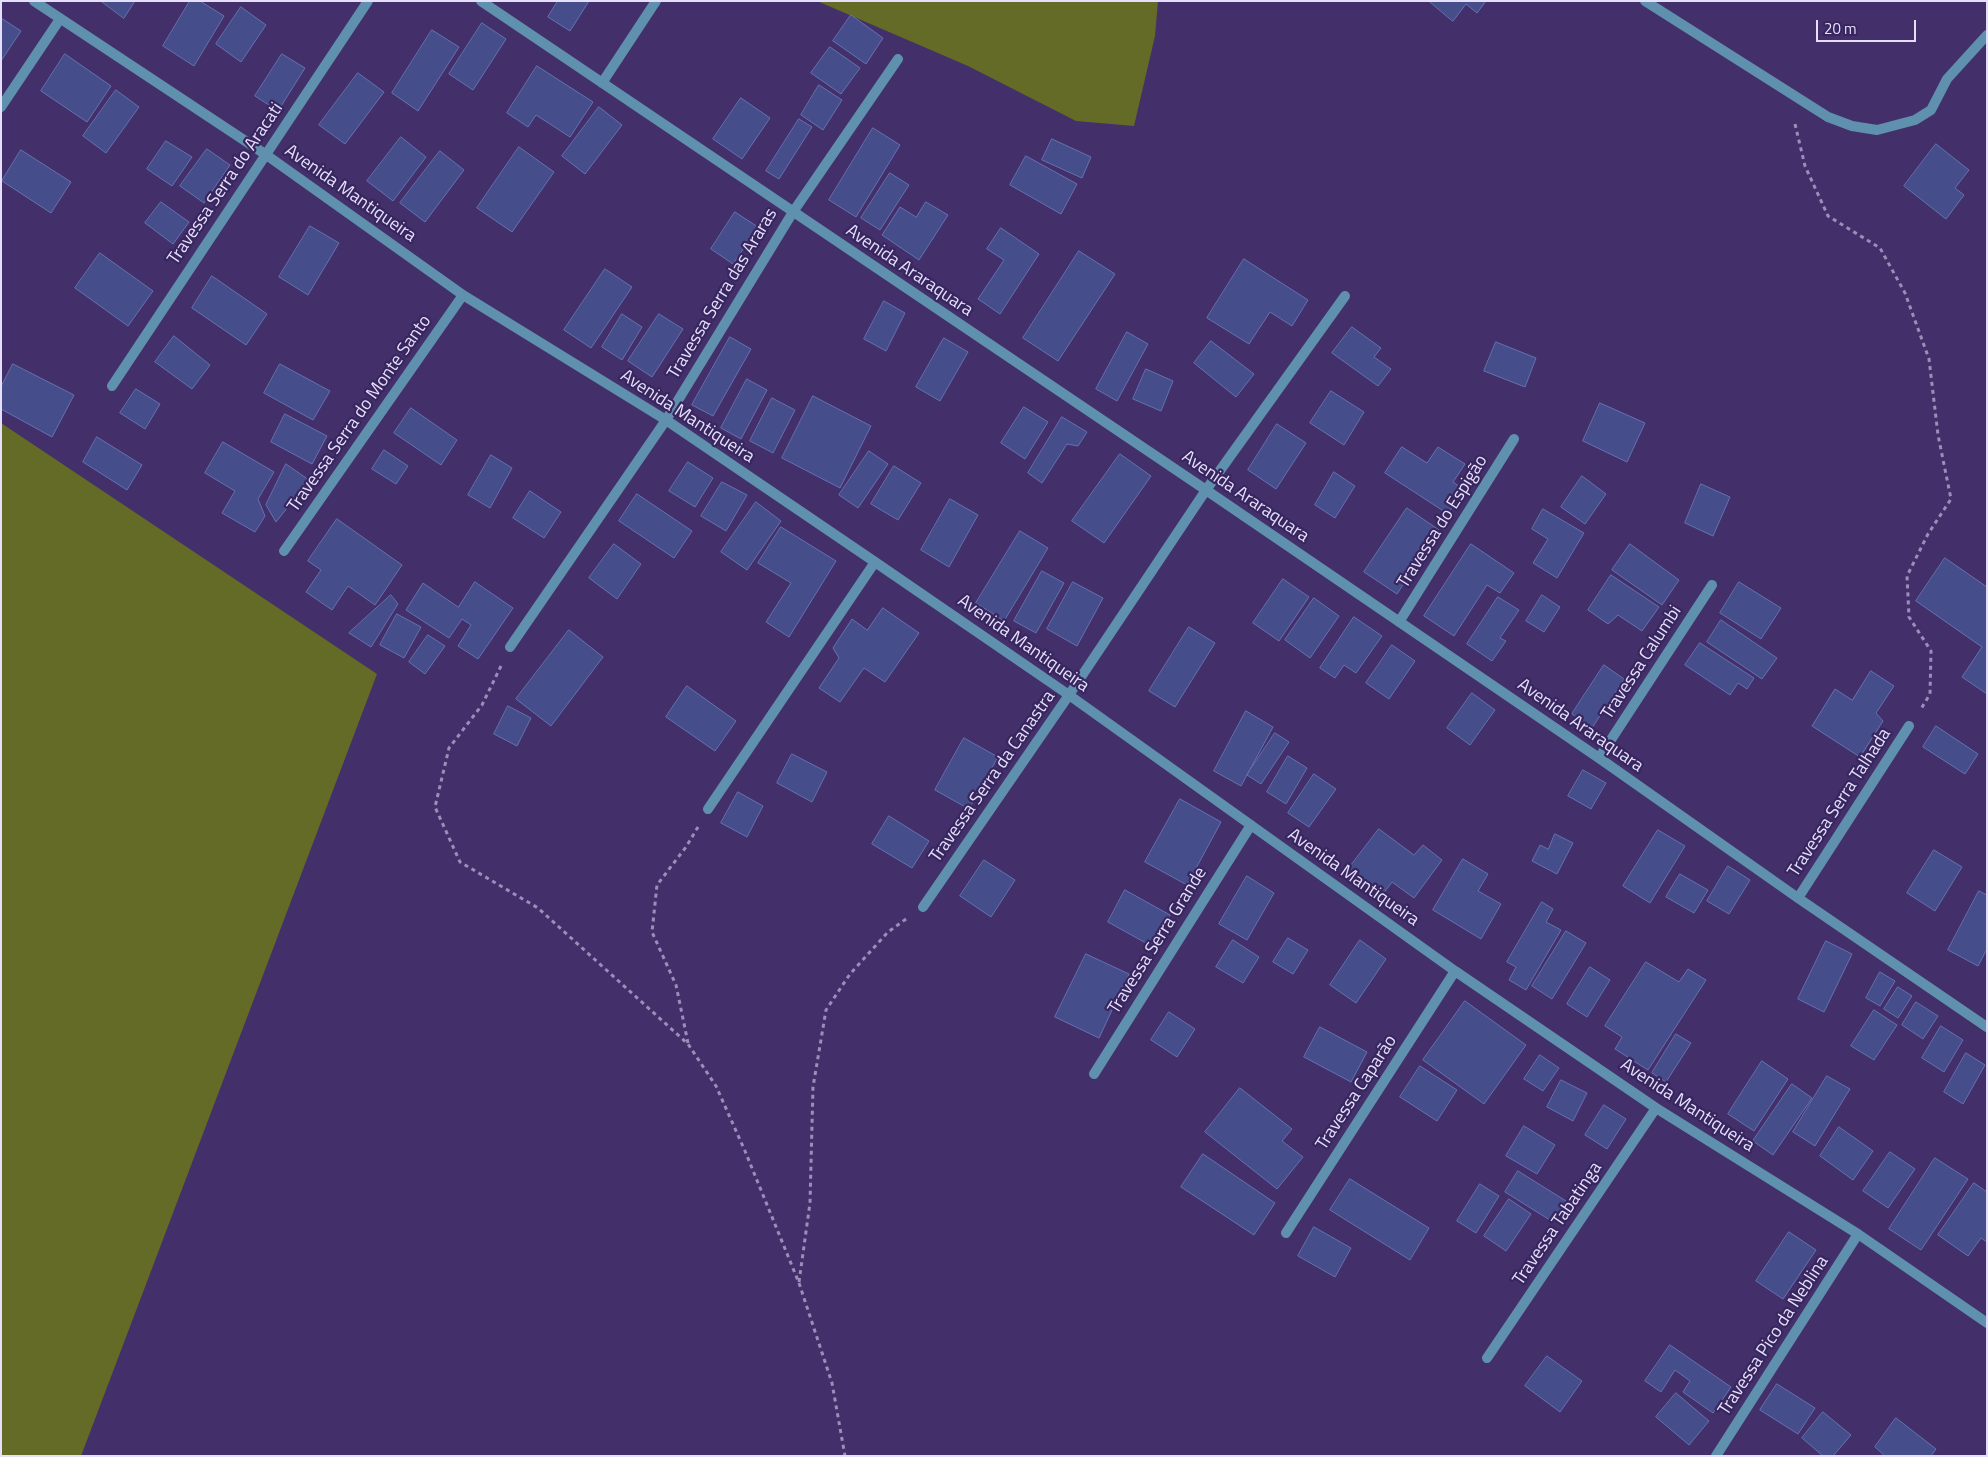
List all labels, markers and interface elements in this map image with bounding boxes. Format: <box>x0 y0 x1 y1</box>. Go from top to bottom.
scale bar <box>1818 10 1918 42</box>
text: 20 m <box>1824 17 1857 40</box>
street label: Travessa Serra do Aracati <box>164 99 288 269</box>
street label: Avenida Mantiqueira <box>280 141 420 247</box>
street label: Travessa Serra das Araras <box>663 205 783 383</box>
street label: Avenida Araraquara <box>841 220 977 322</box>
street label: Travessa Serra do Monte Santo <box>284 311 436 517</box>
street label: Avenida Mantiqueira <box>616 366 758 468</box>
street label: Avenida Araraquara <box>1177 446 1313 548</box>
street label: Travessa do Espigão <box>1393 451 1493 593</box>
street label: Avenida Mantiqueira <box>953 591 1093 697</box>
street label: Travessa Calumbi <box>1597 602 1687 724</box>
street label: Avenida Araraquara <box>1513 675 1647 777</box>
street label: Travessa Serra da Canastra <box>925 687 1061 867</box>
street label: Travessa Serra Talhada <box>1784 725 1896 881</box>
street label: Avenida Mantiqueira <box>1283 825 1423 931</box>
street label: Travessa Serra Grande <box>1104 864 1212 1018</box>
street label: Travessa Caparão <box>1312 1032 1402 1154</box>
street label: Avenida Mantiqueira <box>1616 1055 1758 1157</box>
street label: Travessa Tabatinga <box>1509 1158 1607 1290</box>
street label: Travessa Pico da Neblina <box>1714 1252 1834 1420</box>

